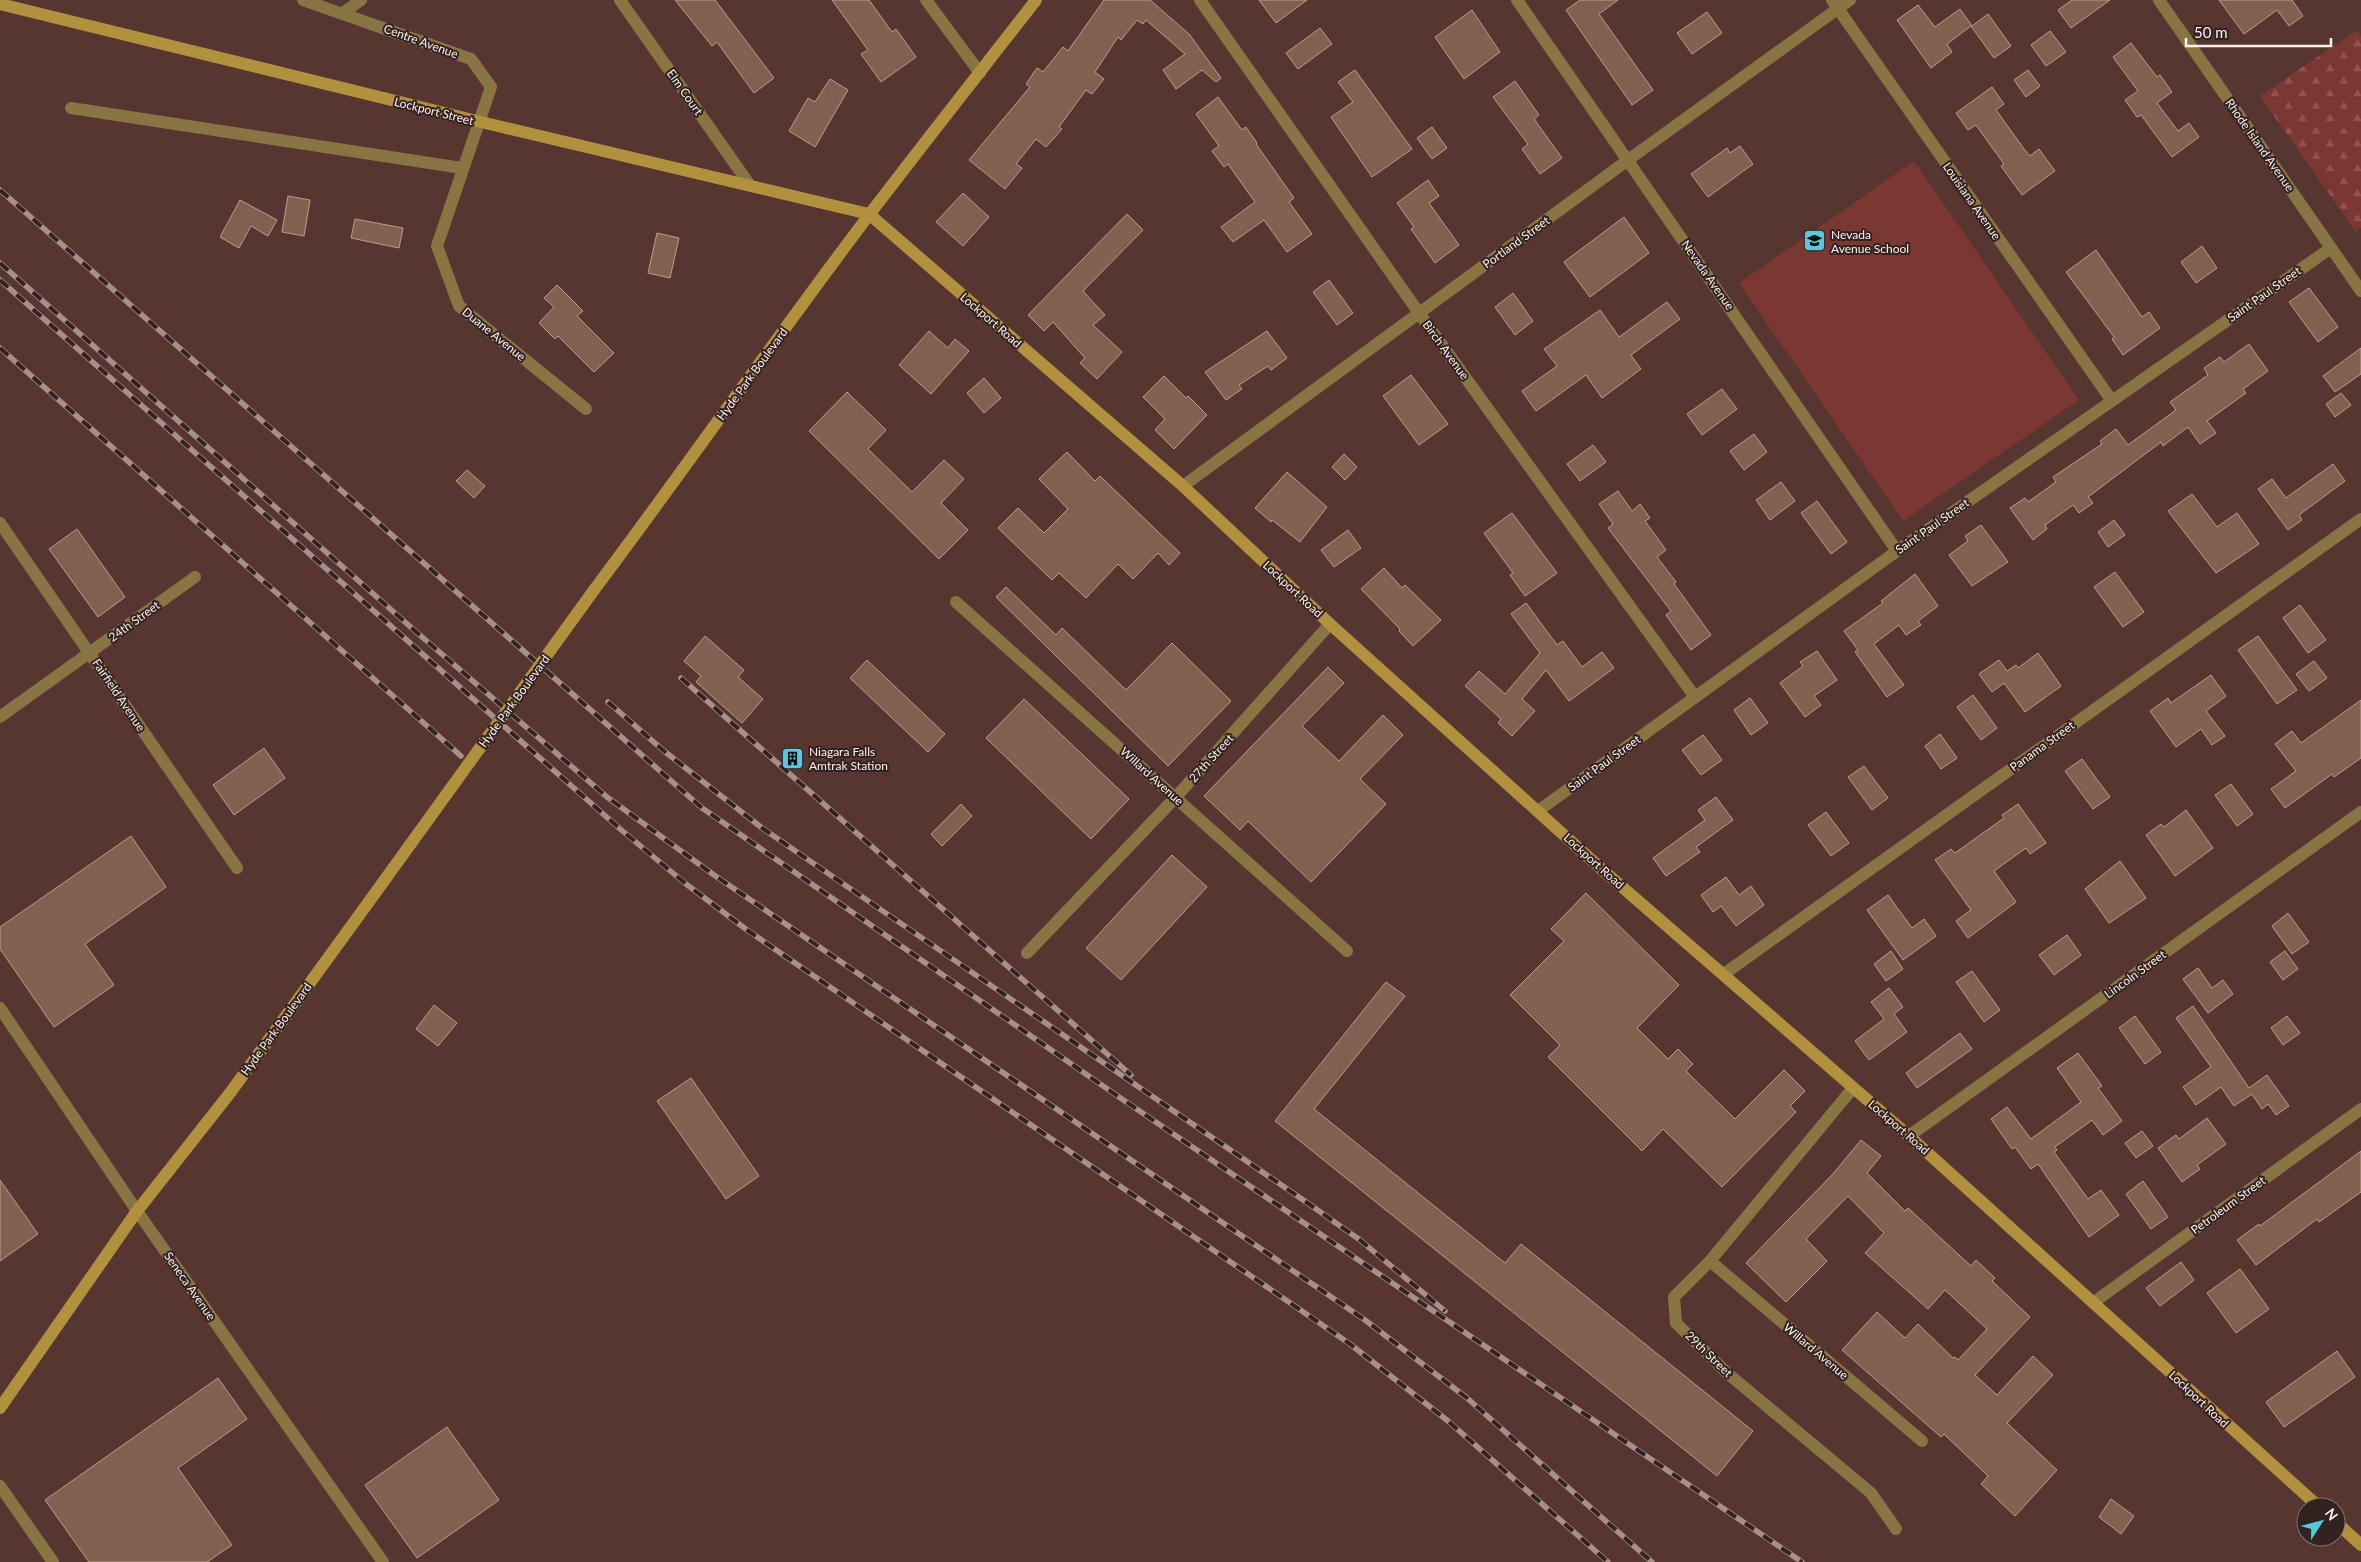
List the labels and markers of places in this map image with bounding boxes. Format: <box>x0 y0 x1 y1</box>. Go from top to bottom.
place label: Nevada Avenue School <box>1831 227 1909 256</box>
school or university icon: Nevada Avenue School <box>1803 229 1827 253</box>
place label: Niagara Falls Amtrak Station <box>809 744 888 773</box>
building icon: Niagara Falls Amtrak Station <box>781 746 805 770</box>

